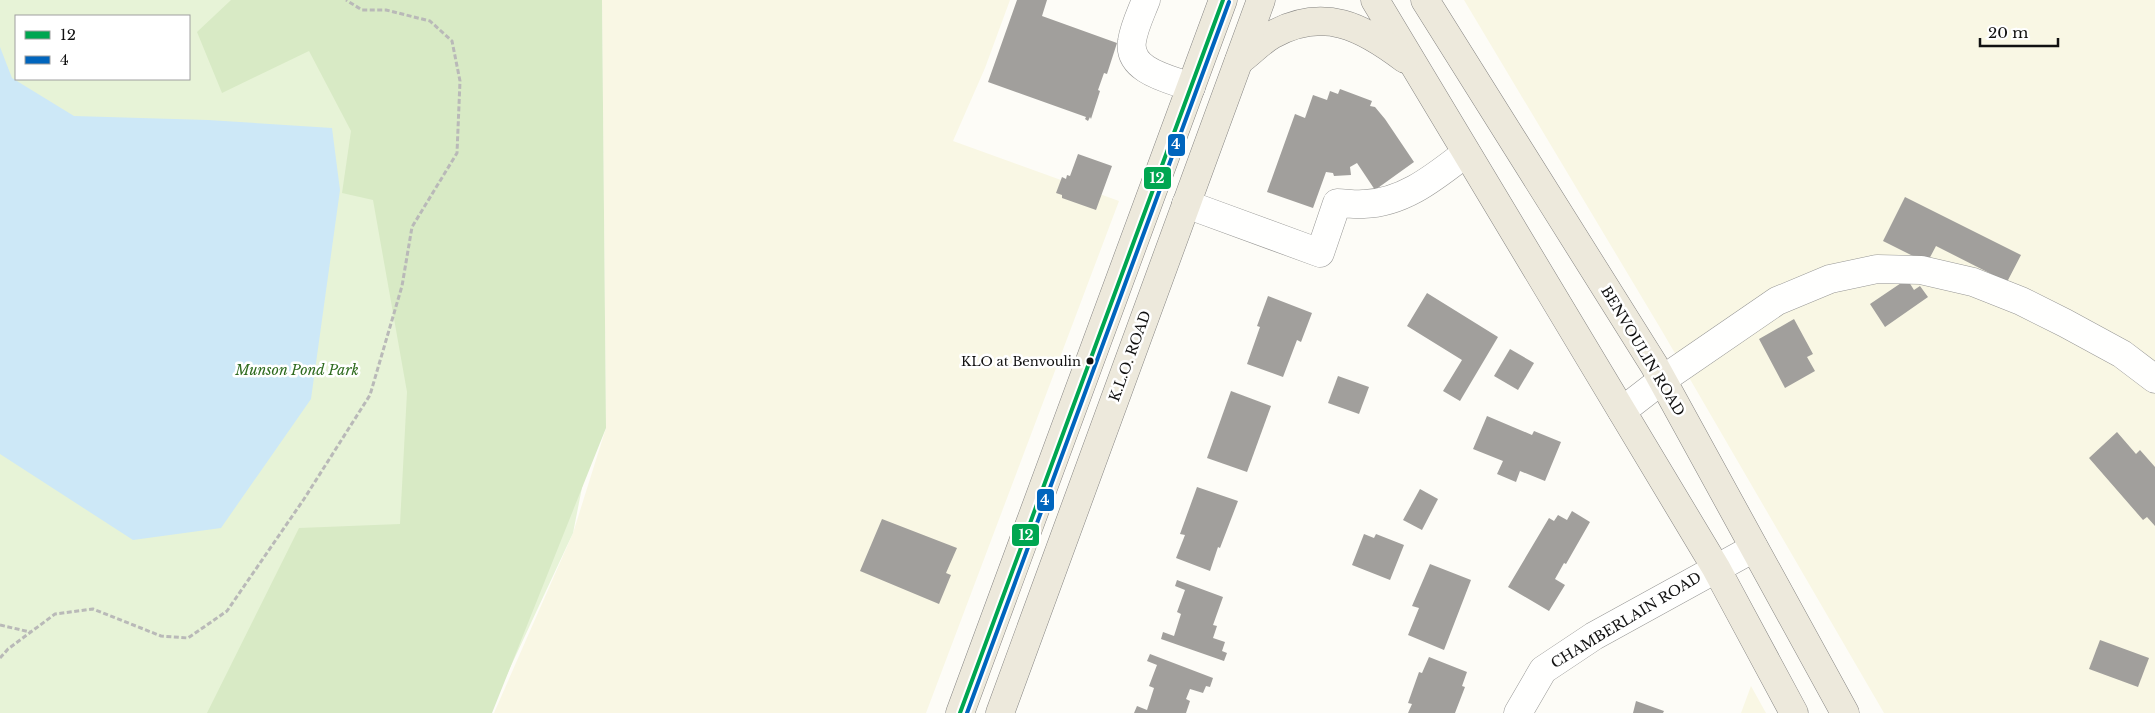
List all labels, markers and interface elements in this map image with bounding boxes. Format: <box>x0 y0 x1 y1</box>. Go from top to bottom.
legend <box>15 15 190 80</box>
scale bar <box>1980 15 2058 47</box>
text: 20 m <box>1988 23 2028 42</box>
text: 12 <box>60 25 76 44</box>
text: 4 <box>60 50 69 69</box>
line badge: 4 <box>1167 133 1186 157</box>
text: 4 <box>1171 135 1181 153</box>
line badge: 12 <box>1143 166 1172 190</box>
text: 12 <box>1149 169 1165 187</box>
street label: BENVOULIN ROAD <box>1597 283 1689 419</box>
street label: K.L.O. ROAD <box>1105 308 1155 404</box>
place label: KLO at Benvoulin <box>961 353 1081 370</box>
marker: KLO at Benvoulin <box>1085 356 1095 366</box>
park label: Munson Pond Park <box>234 361 359 379</box>
line badge: 4 <box>1036 488 1055 512</box>
text: 4 <box>1040 491 1050 509</box>
line badge: 12 <box>1011 523 1040 547</box>
text: 12 <box>1018 526 1034 544</box>
street label: CHAMBERLAIN ROAD <box>1548 568 1704 672</box>

